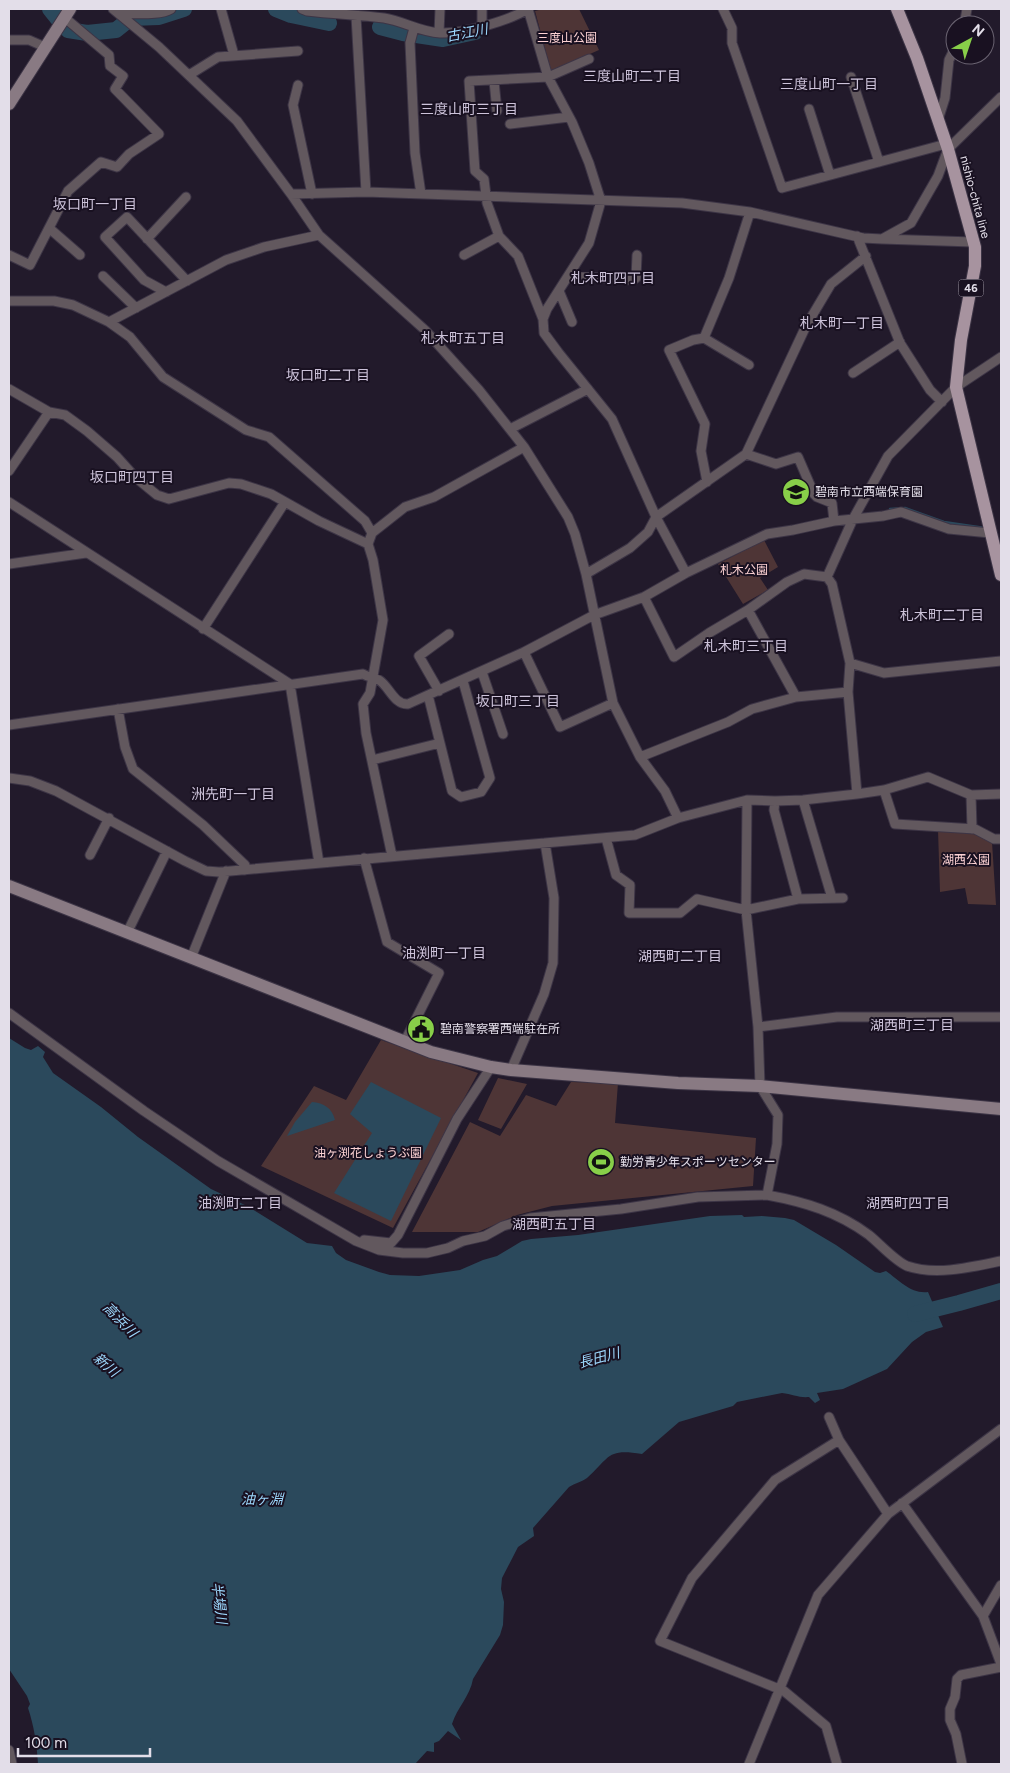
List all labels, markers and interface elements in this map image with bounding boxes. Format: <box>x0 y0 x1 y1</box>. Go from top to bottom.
north arrow <box>945 15 995 65</box>
water label: 古江川 <box>445 20 491 45</box>
text: N <box>968 20 988 40</box>
park label: 三度山公園 <box>537 31 597 45</box>
district label: 三度山町二丁目 <box>583 68 681 85</box>
district label: 三度山町一丁目 <box>780 76 878 93</box>
district label: 三度山町三丁目 <box>420 101 518 118</box>
street label: nishio-chita line <box>957 154 993 240</box>
district label: 坂口町一丁目 <box>53 196 137 213</box>
district label: 札木町四丁目 <box>571 270 655 287</box>
road number: 46 <box>958 280 984 296</box>
district label: 札木町一丁目 <box>800 315 884 332</box>
district label: 札木町五丁目 <box>421 330 505 347</box>
district label: 坂口町二丁目 <box>286 367 370 384</box>
district label: 坂口町四丁目 <box>90 469 174 486</box>
school or university icon: 碧南市立西端保育園 <box>781 477 811 507</box>
place label: 碧南市立西端保育園 <box>815 485 923 499</box>
park label: 札木公園 <box>720 563 768 577</box>
district label: 札木町二丁目 <box>900 607 984 624</box>
district label: 札木町三丁目 <box>704 638 788 655</box>
district label: 坂口町三丁目 <box>476 693 560 710</box>
district label: 洲先町一丁目 <box>191 786 275 803</box>
park label: 湖西公園 <box>942 853 990 867</box>
district label: 油渕町一丁目 <box>402 945 486 962</box>
district label: 湖西町二丁目 <box>638 948 722 965</box>
public building icon: 碧南警察署西端駐在所 <box>406 1014 436 1044</box>
district label: 湖西町三丁目 <box>870 1017 954 1034</box>
place label: 碧南警察署西端駐在所 <box>440 1022 560 1036</box>
park label: 油ヶ渕花しょうぶ園 <box>314 1146 422 1160</box>
sports icon: 勤労青少年スポーツセンター <box>586 1147 616 1177</box>
place label: 勤労青少年スポーツセンター <box>620 1155 776 1169</box>
district label: 油渕町二丁目 <box>198 1195 282 1212</box>
district label: 湖西町四丁目 <box>866 1195 950 1212</box>
district label: 湖西町五丁目 <box>512 1216 596 1233</box>
water label: 高浜川 <box>99 1299 142 1342</box>
water label: 長田川 <box>577 1344 623 1372</box>
water label: 新川 <box>90 1349 124 1382</box>
water label: 油ヶ淵 <box>241 1491 285 1508</box>
water label: 半場川 <box>208 1581 230 1627</box>
scale bar <box>18 1726 150 1758</box>
text: 100 m <box>25 1734 67 1752</box>

